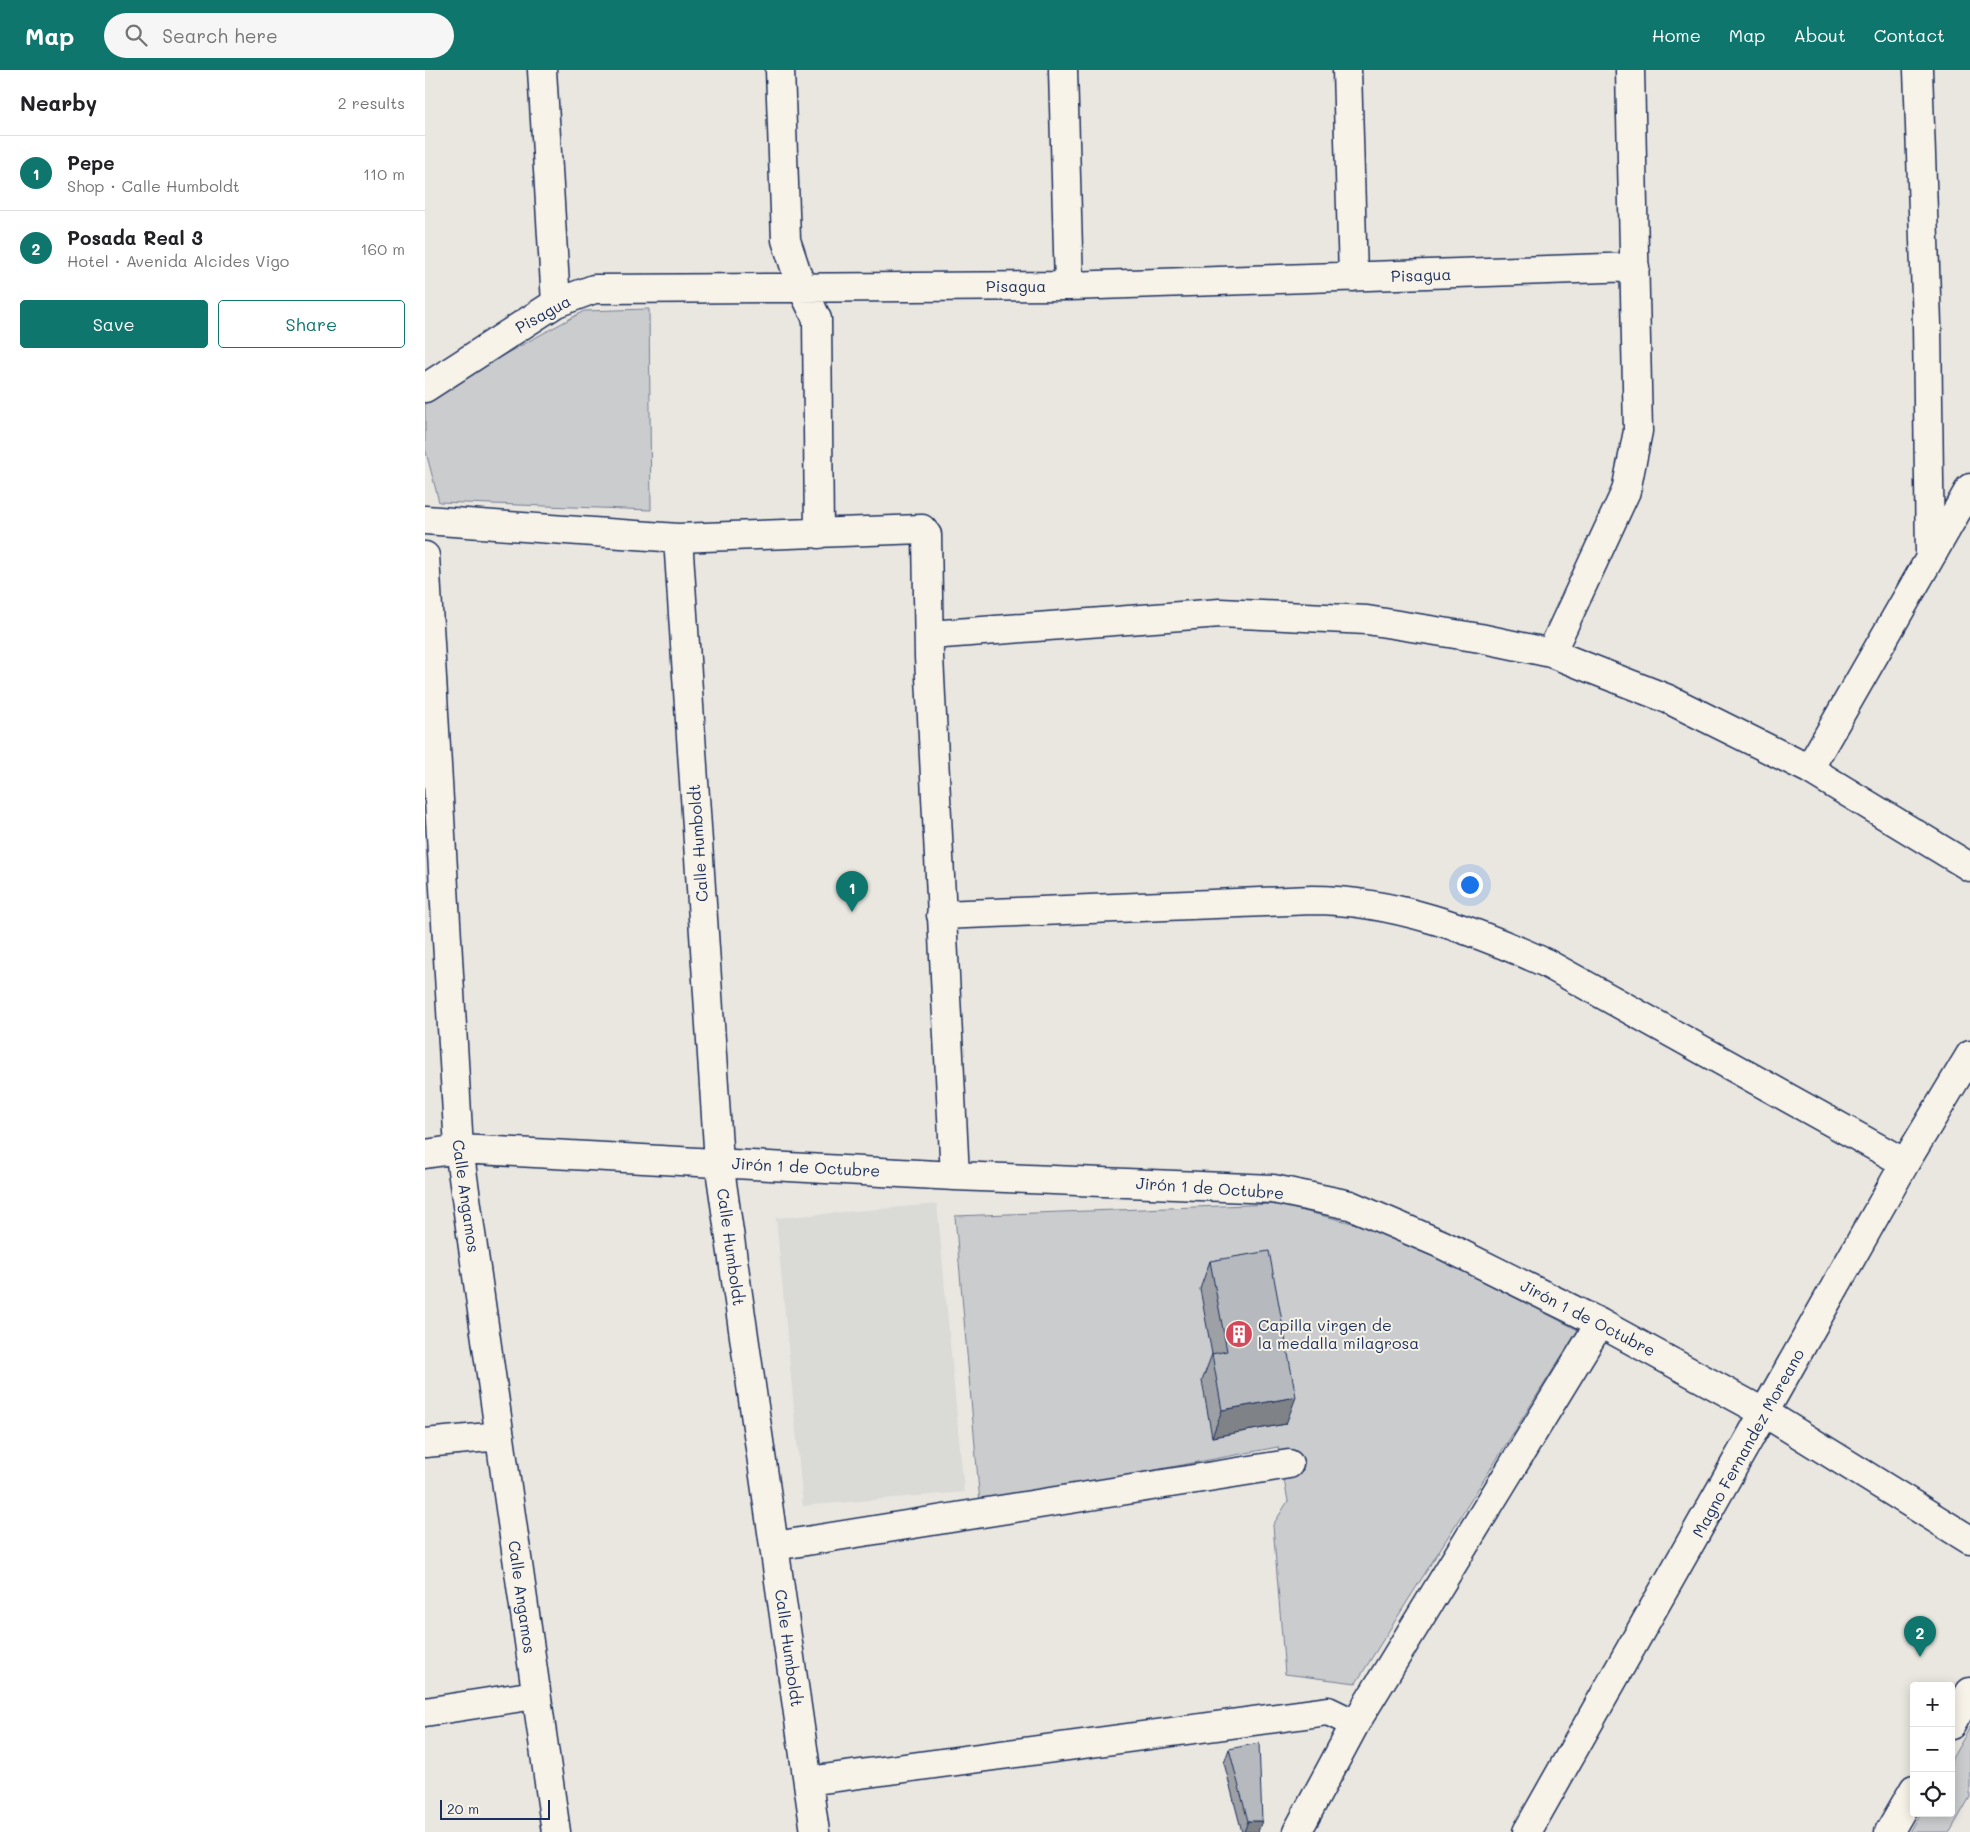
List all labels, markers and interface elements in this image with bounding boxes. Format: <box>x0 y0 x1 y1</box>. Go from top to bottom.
search box <box>104 13 454 58</box>
text: Map <box>25 20 74 51</box>
icon: search <box>122 21 150 49</box>
text: Search here <box>162 23 278 48</box>
text: Home <box>1652 23 1701 47</box>
text: Map <box>1729 23 1765 47</box>
text: About <box>1793 23 1846 47</box>
text: Contact <box>1874 23 1945 47</box>
text: Nearby <box>20 89 97 116</box>
text: 2 results <box>338 92 405 113</box>
text: Pepe <box>67 150 115 175</box>
text: 1 <box>32 163 40 184</box>
text: 110 m <box>363 163 405 184</box>
text: Shop · Calle Humboldt <box>67 175 240 196</box>
text: Posada Real 3 <box>67 225 203 250</box>
text: 2 <box>32 238 40 259</box>
text: 160 m <box>360 238 405 259</box>
text: Hotel · Avenida Alcides Vigo <box>67 250 289 271</box>
street label: Pisagua <box>1390 263 1452 286</box>
street label: Pisagua <box>986 275 1046 296</box>
street label: Pisagua <box>511 290 574 337</box>
button: Save <box>20 300 208 348</box>
button: Share <box>218 300 405 348</box>
street label: Calle Humboldt <box>683 783 712 903</box>
pin: 1 <box>836 871 868 912</box>
your location <box>1457 872 1483 898</box>
street label: Calle Angamos <box>448 1138 485 1254</box>
street label: Jirón 1 de Octubre <box>731 1152 881 1181</box>
street label: Jirón 1 de Octubre <box>1135 1172 1285 1203</box>
street label: Calle Humboldt <box>713 1187 750 1307</box>
street label: Jirón 1 de Octubre <box>1517 1274 1659 1361</box>
place label: Capilla virgen de la medalla milagrosa <box>1258 1314 1419 1353</box>
building icon: Capilla virgen de la medalla milagrosa <box>1224 1319 1254 1349</box>
street label: Magno Fernandez Moreano <box>1687 1345 1808 1541</box>
street label: Calle Angamos <box>504 1539 541 1655</box>
street label: Calle Humboldt <box>771 1588 808 1708</box>
pin: 2 <box>1904 1616 1936 1657</box>
map controls <box>1910 1682 1955 1817</box>
button: + <box>1910 1682 1955 1727</box>
button: − <box>1910 1727 1955 1772</box>
button: locate <box>1910 1772 1955 1817</box>
scale bar <box>440 1797 550 1820</box>
text: 20 m <box>447 1799 479 1818</box>

